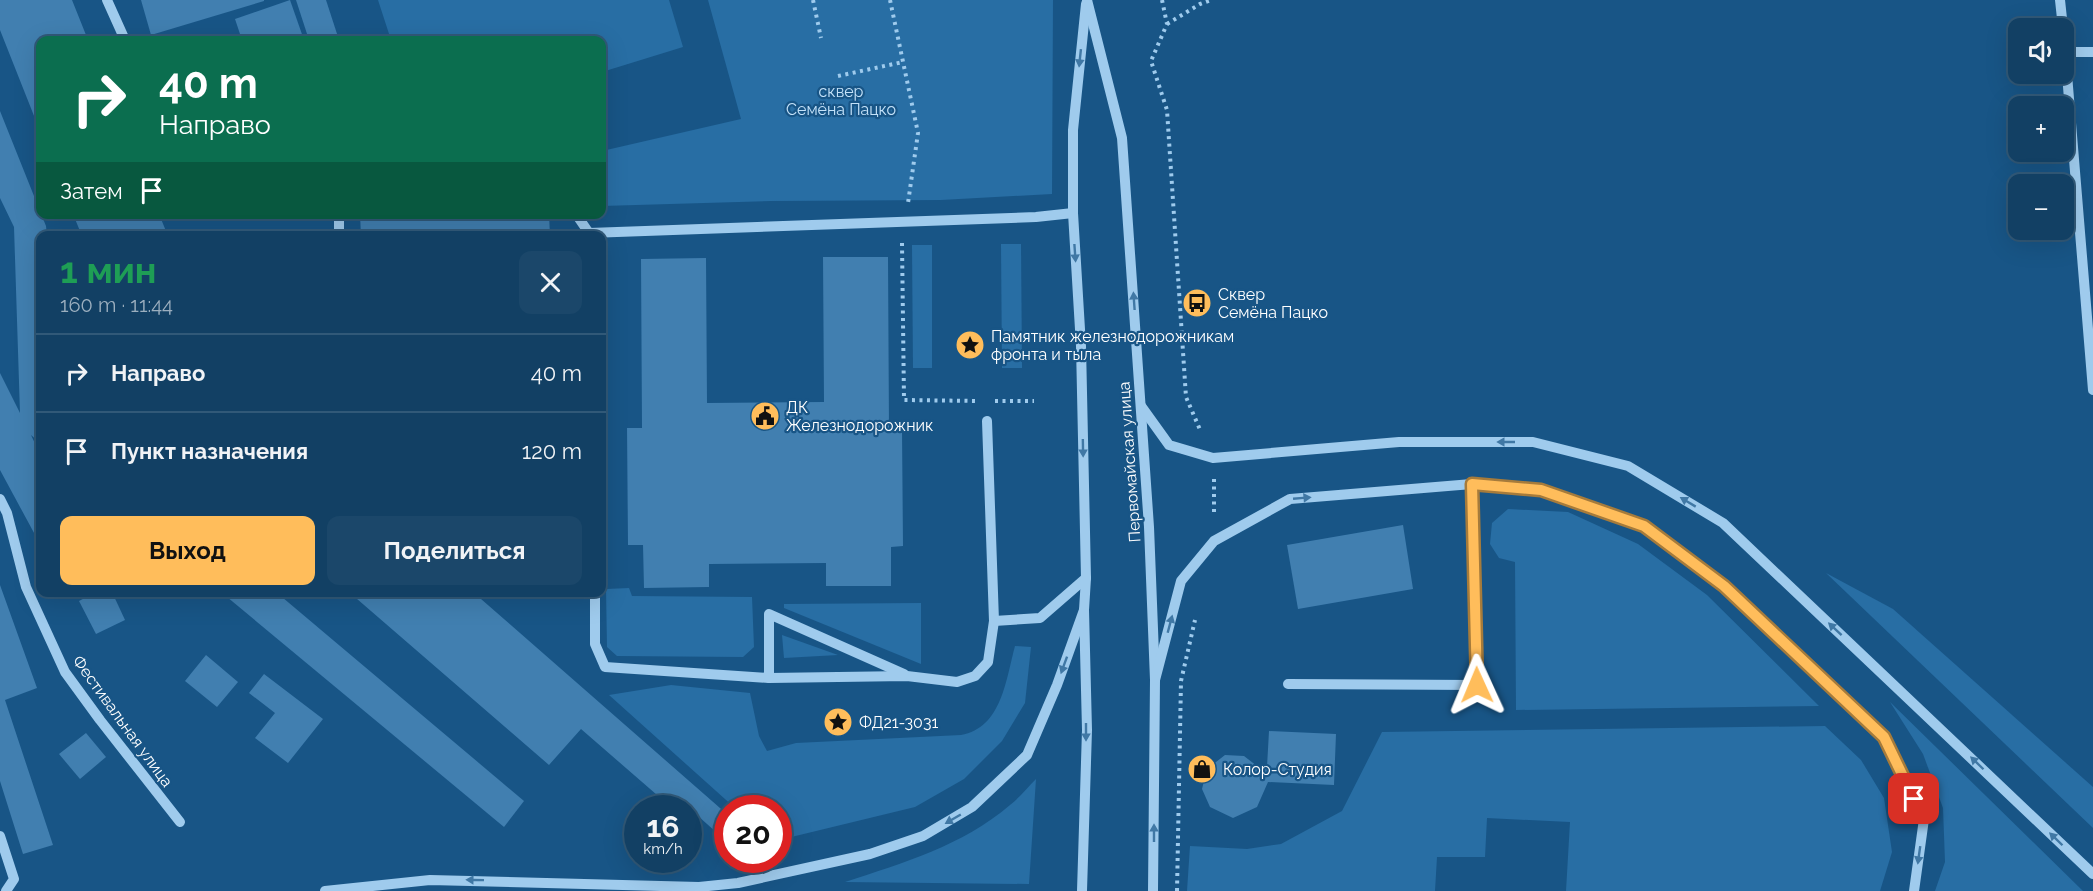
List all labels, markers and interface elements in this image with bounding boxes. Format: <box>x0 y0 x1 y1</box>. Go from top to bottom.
map controls <box>2008 18 2074 240</box>
button: sound <box>2008 18 2074 84</box>
one-way arrow <box>1075 49 1085 68</box>
text: 40 m <box>159 59 258 108</box>
icon: right <box>60 60 138 138</box>
park label: сквер Семёна Пацко <box>786 82 896 119</box>
button: + <box>2008 96 2074 162</box>
text: Направо <box>159 109 271 140</box>
icon: arrive <box>135 174 168 207</box>
button: − <box>2008 174 2074 240</box>
text: Затем <box>60 178 123 204</box>
one-way arrow <box>1070 243 1080 262</box>
text: 1 мин <box>60 249 156 291</box>
button: close <box>519 251 582 314</box>
place label: Сквер Семёна Пацко <box>1218 285 1328 322</box>
bus stop icon: Сквер Семёна Пацко <box>1181 287 1213 319</box>
one-way arrow <box>1129 292 1138 311</box>
text: 160 m · 11:44 <box>60 293 173 317</box>
place label: Памятник железнодорожникам фронта и тыла <box>991 327 1234 364</box>
place icon: Памятник железнодорожникам фронта и тыла <box>954 329 986 361</box>
icon: right <box>60 357 93 390</box>
text: Направо <box>111 360 205 386</box>
text: 40 m <box>531 360 582 386</box>
street label: Первомайская улица <box>1114 381 1145 543</box>
place label: ДК Железнодорожник <box>786 398 933 435</box>
public building icon: ДК Железнодорожник <box>749 400 781 432</box>
icon: arrive <box>60 435 93 468</box>
one-way arrow <box>1496 437 1515 447</box>
text: Пункт назначения <box>111 438 308 464</box>
text: 120 m <box>522 438 582 464</box>
one-way arrow <box>1078 438 1088 457</box>
one-way arrow <box>1293 493 1312 503</box>
one-way arrow <box>1680 496 1696 507</box>
button: Выход <box>60 516 315 585</box>
button: Поделиться <box>327 516 582 585</box>
one-way arrow <box>1165 614 1175 633</box>
one-way arrow <box>1827 622 1842 636</box>
street label: Фестивальная улица <box>69 652 177 791</box>
position arrow <box>1445 653 1509 717</box>
one-way arrow <box>1058 657 1068 675</box>
place icon: ФД21-3031 <box>822 706 854 738</box>
place label: ФД21-3031 <box>859 713 938 732</box>
one-way arrow <box>1081 722 1091 741</box>
shop icon: Колор-Студия <box>1186 753 1218 785</box>
one-way arrow <box>1970 756 1984 770</box>
place label: Колор-Студия <box>1223 760 1332 779</box>
pin <box>1888 773 1939 824</box>
icon: arrive <box>1897 782 1930 815</box>
speed limit sign: 20 <box>714 795 792 873</box>
text: 16 <box>646 809 680 844</box>
one-way arrow <box>945 813 961 824</box>
one-way arrow <box>1149 823 1158 842</box>
one-way arrow <box>2049 832 2063 846</box>
text: km/h <box>643 840 683 858</box>
one-way arrow <box>1915 846 1924 865</box>
one-way arrow <box>466 875 485 885</box>

